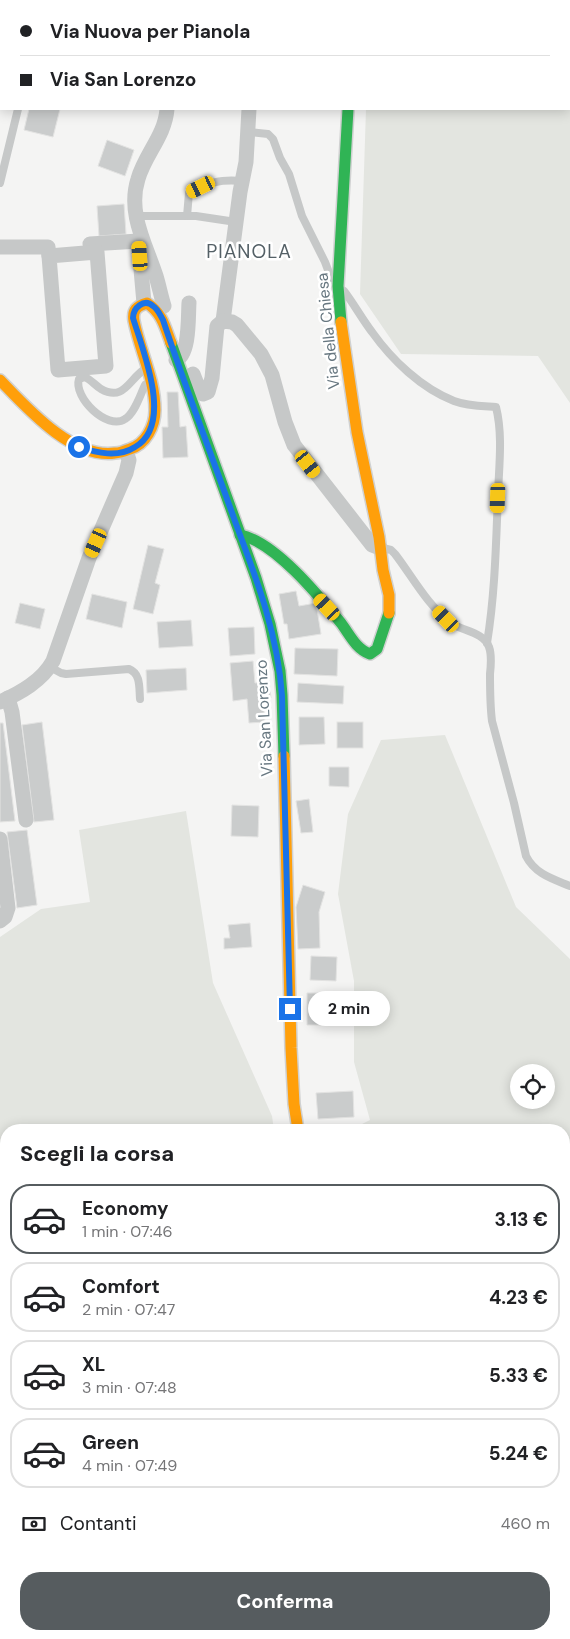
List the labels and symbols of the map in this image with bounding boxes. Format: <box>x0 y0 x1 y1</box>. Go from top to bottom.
car <box>184 174 217 200</box>
district label: PIANOLA <box>206 239 292 264</box>
car <box>131 241 148 271</box>
street label: Via della Chiesa <box>311 272 345 390</box>
route start <box>68 436 90 458</box>
car <box>292 448 323 480</box>
car <box>489 483 506 513</box>
car <box>83 526 108 560</box>
car <box>311 591 342 623</box>
car <box>430 603 461 635</box>
street label: Via San Lorenzo <box>250 659 278 777</box>
callout: 2 min <box>308 992 390 1026</box>
route end <box>279 998 301 1020</box>

